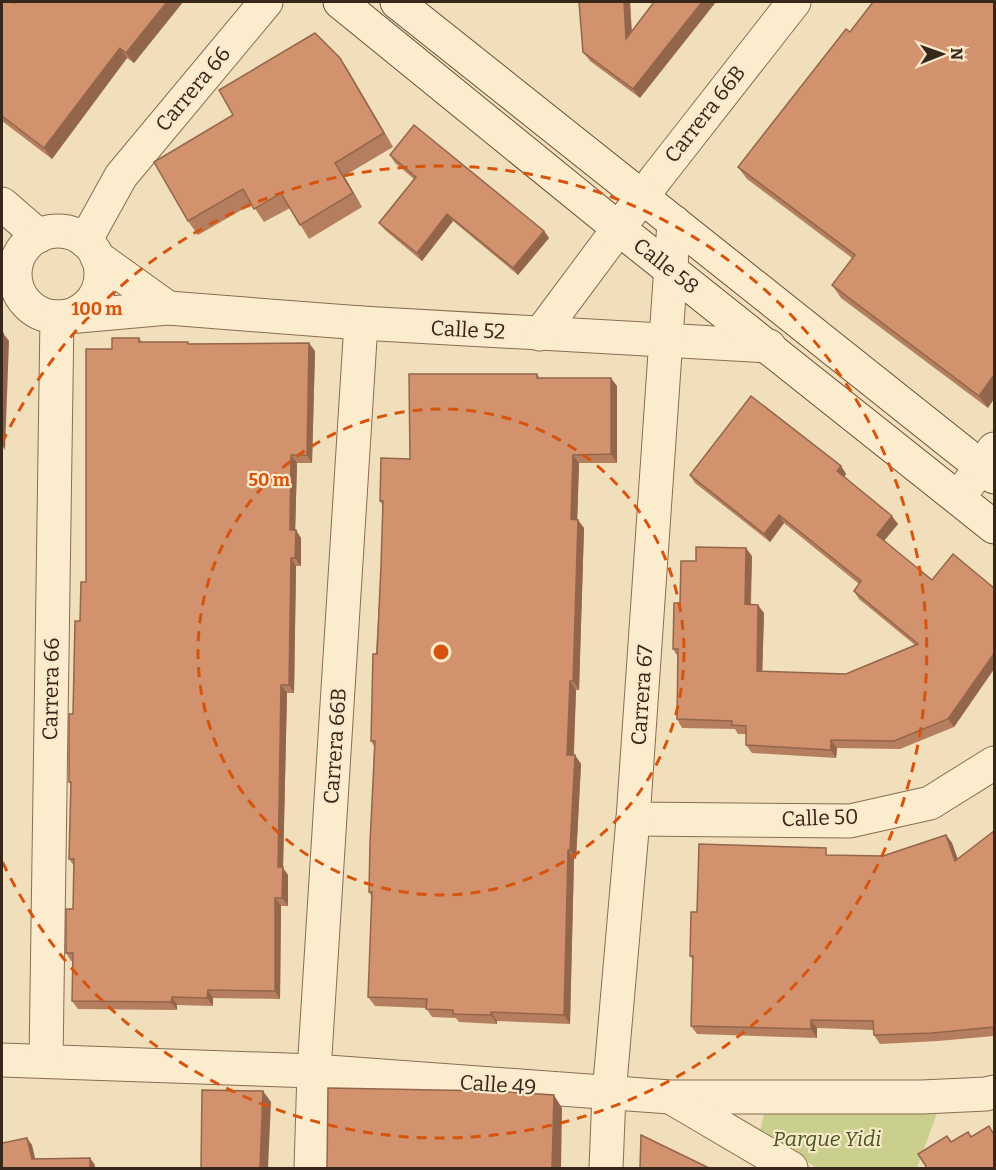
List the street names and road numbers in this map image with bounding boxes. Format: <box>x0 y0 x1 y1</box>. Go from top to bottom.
street label: Carrera 66 <box>150 41 236 137</box>
street label: Carrera 66B <box>659 60 751 168</box>
street label: Calle 58 <box>628 232 704 300</box>
street label: Calle 52 <box>430 315 506 345</box>
street label: Carrera 66 <box>37 637 65 741</box>
street label: Carrera 67 <box>626 643 659 746</box>
street label: Carrera 66B <box>318 687 352 805</box>
street label: Calle 50 <box>781 804 859 832</box>
street label: Calle 49 <box>459 1069 537 1101</box>

